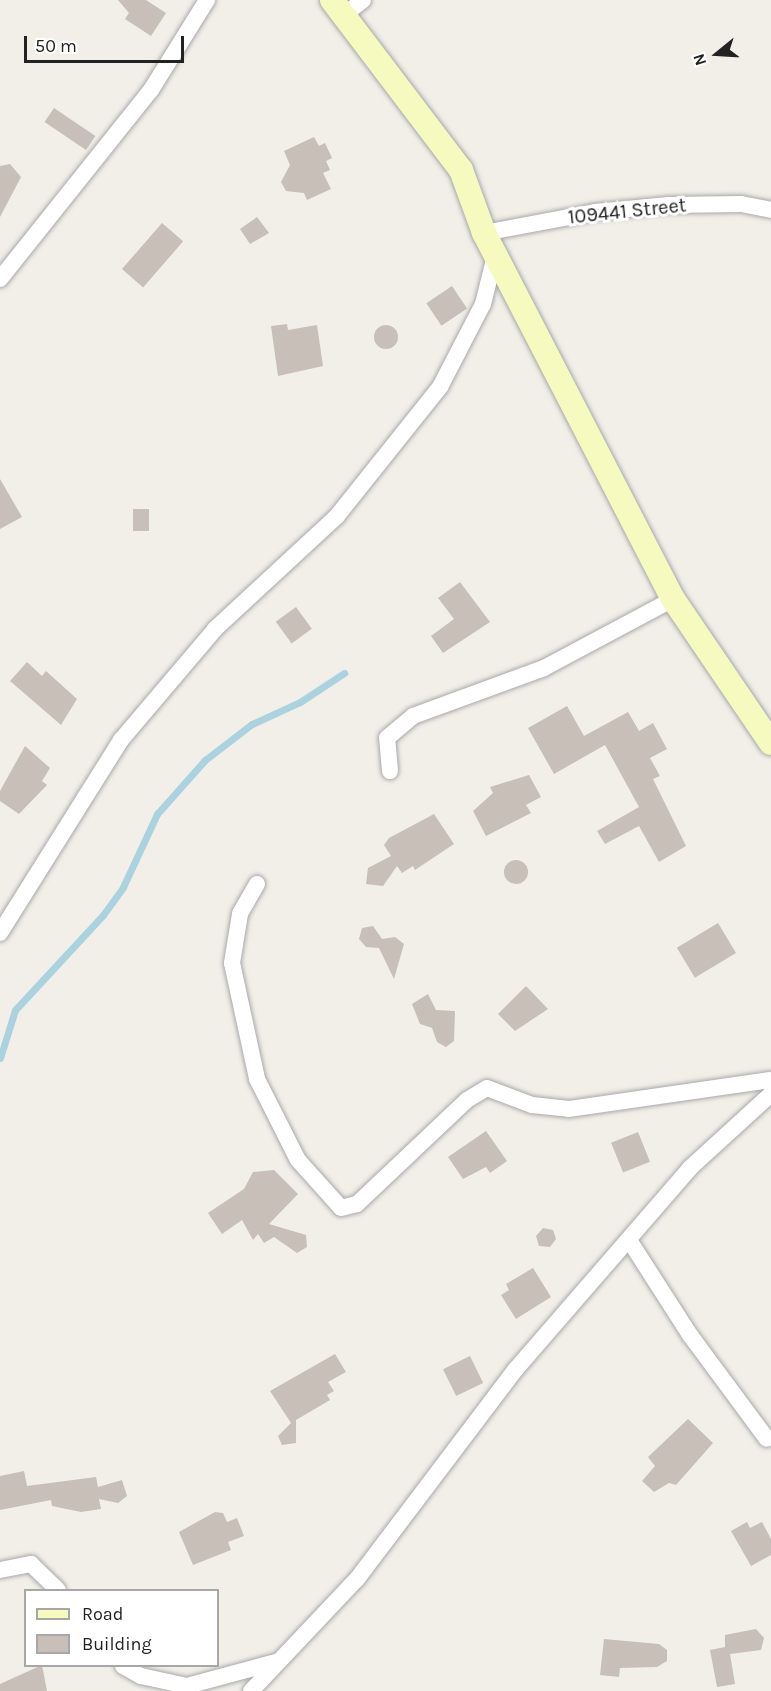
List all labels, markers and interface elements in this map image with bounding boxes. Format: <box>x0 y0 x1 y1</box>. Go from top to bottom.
scale bar <box>27 24 188 62</box>
north arrow <box>687 24 747 84</box>
text: 50 m <box>35 35 77 57</box>
text: N <box>689 51 710 68</box>
street label: 109441 Street <box>567 193 687 229</box>
legend <box>24 1589 219 1667</box>
text: Road <box>82 1603 123 1625</box>
text: Building <box>82 1633 152 1655</box>

